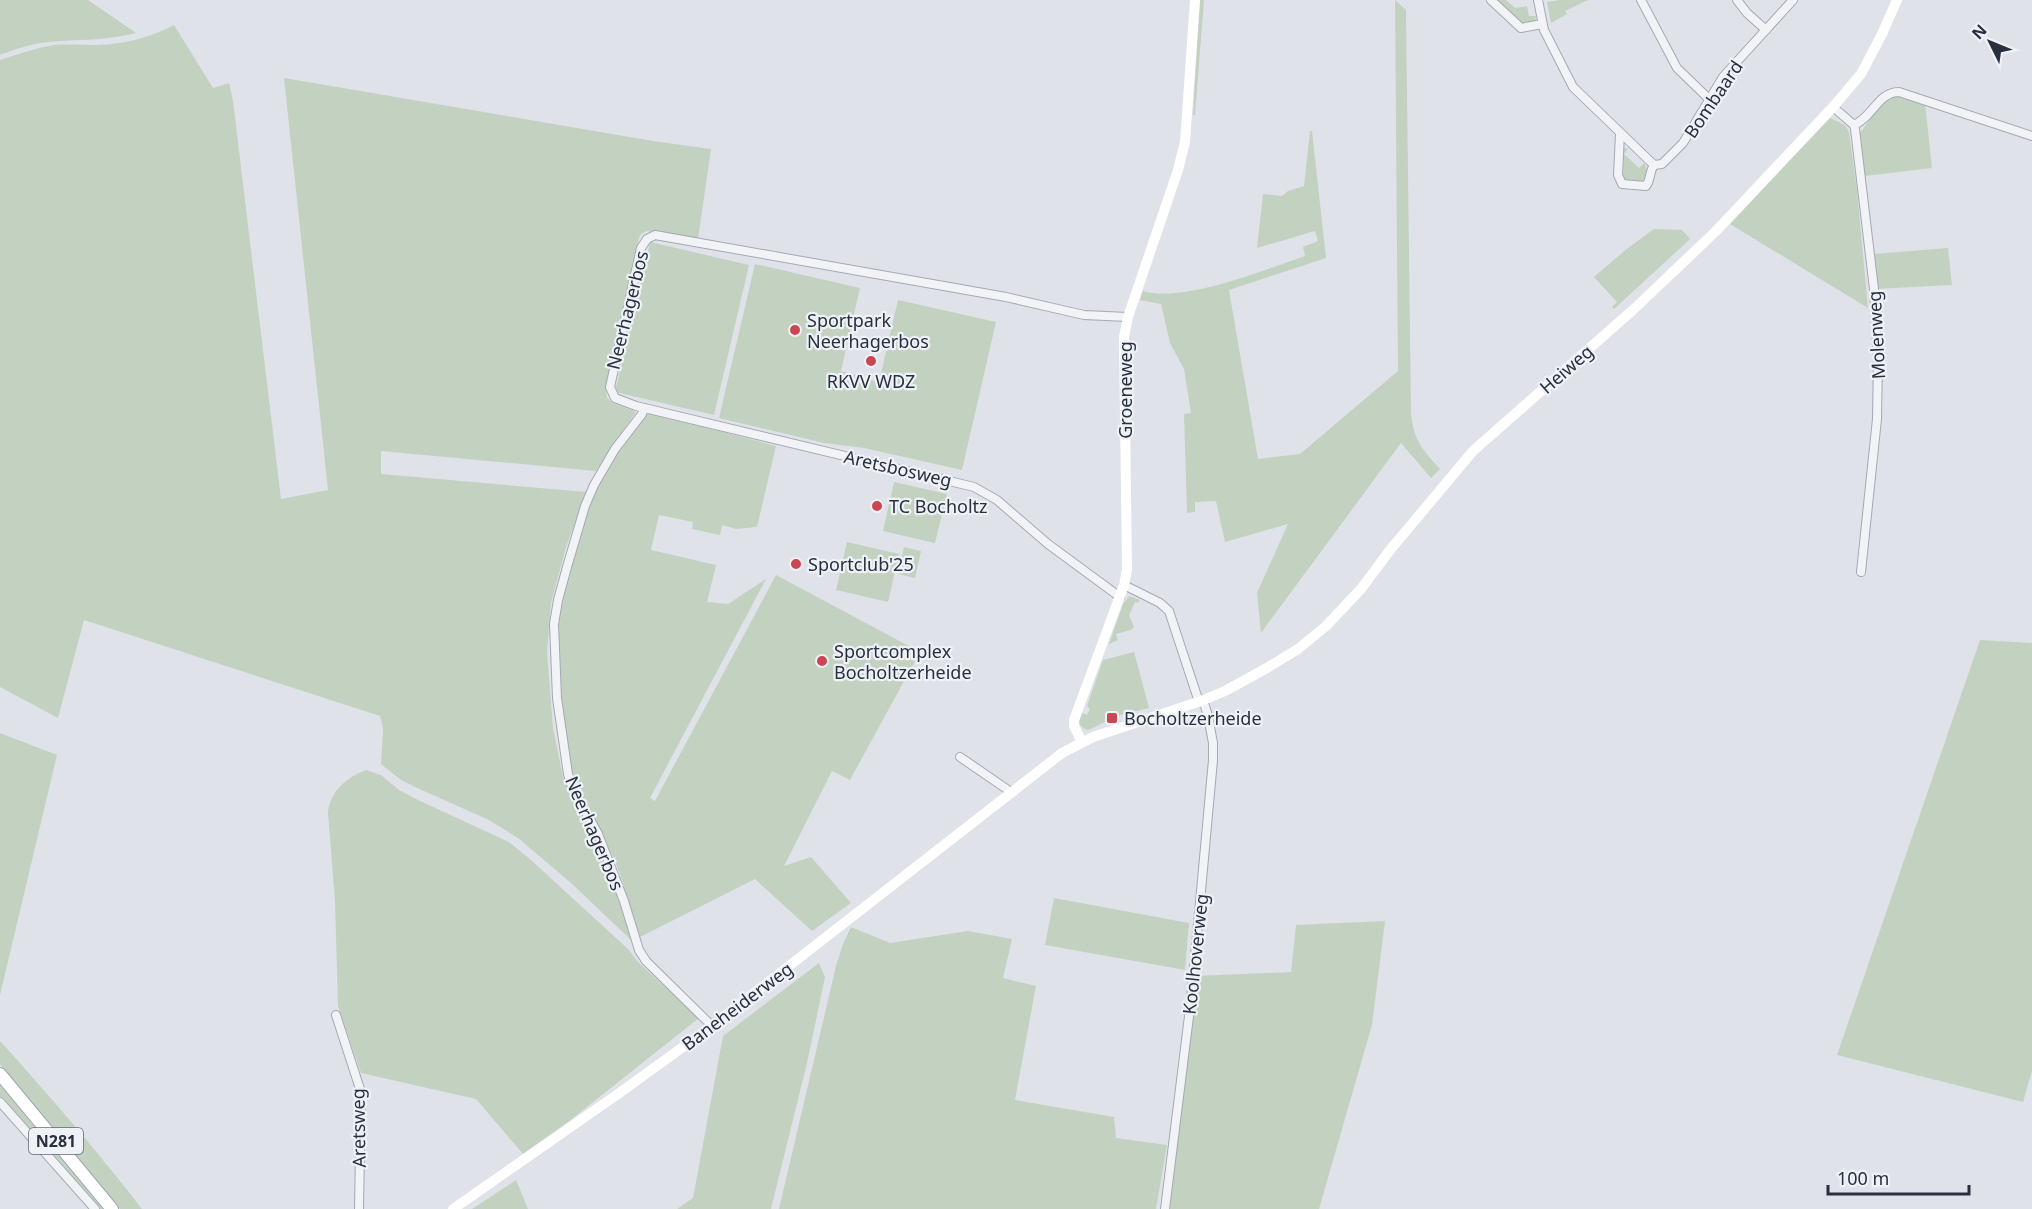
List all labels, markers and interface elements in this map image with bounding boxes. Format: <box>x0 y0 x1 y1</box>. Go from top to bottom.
north arrow <box>1960 12 2020 72</box>
text: N <box>1967 20 1992 44</box>
street label: Bombaard <box>1678 55 1748 143</box>
street label: Neerhagerbos <box>601 248 653 372</box>
street label: Molenweg <box>1862 290 1890 380</box>
place label: Sportpark Neerhagerbos <box>807 308 929 353</box>
marker: Sportpark Neerhagerbos <box>788 323 802 337</box>
street label: Heiweg <box>1534 339 1598 399</box>
street label: Groeneweg <box>1113 341 1137 439</box>
marker: RKVV WDZ <box>864 354 878 368</box>
place label: RKVV WDZ <box>827 369 915 393</box>
street label: Aretsbosweg <box>842 444 954 492</box>
place label: TC Bocholtz <box>889 494 988 518</box>
marker: TC Bocholtz <box>870 499 884 513</box>
place label: Sportclub'25 <box>808 552 914 576</box>
marker: Sportclub'25 <box>789 557 803 571</box>
place label: Sportcomplex Bocholtzerheide <box>834 639 972 684</box>
marker: Sportcomplex Bocholtzerheide <box>815 654 829 668</box>
place label: Bocholtzerheide <box>1124 706 1262 730</box>
marker: Bocholtzerheide <box>1105 711 1119 725</box>
street label: Neerhagerbos <box>560 772 630 894</box>
street label: Koolhoverweg <box>1177 892 1213 1016</box>
street label: Baneheiderweg <box>677 956 797 1056</box>
street label: Aretsweg <box>345 1088 371 1168</box>
road number: N281 <box>29 1128 83 1154</box>
scale bar <box>1828 1158 1969 1196</box>
text: 100 m <box>1837 1166 1889 1190</box>

